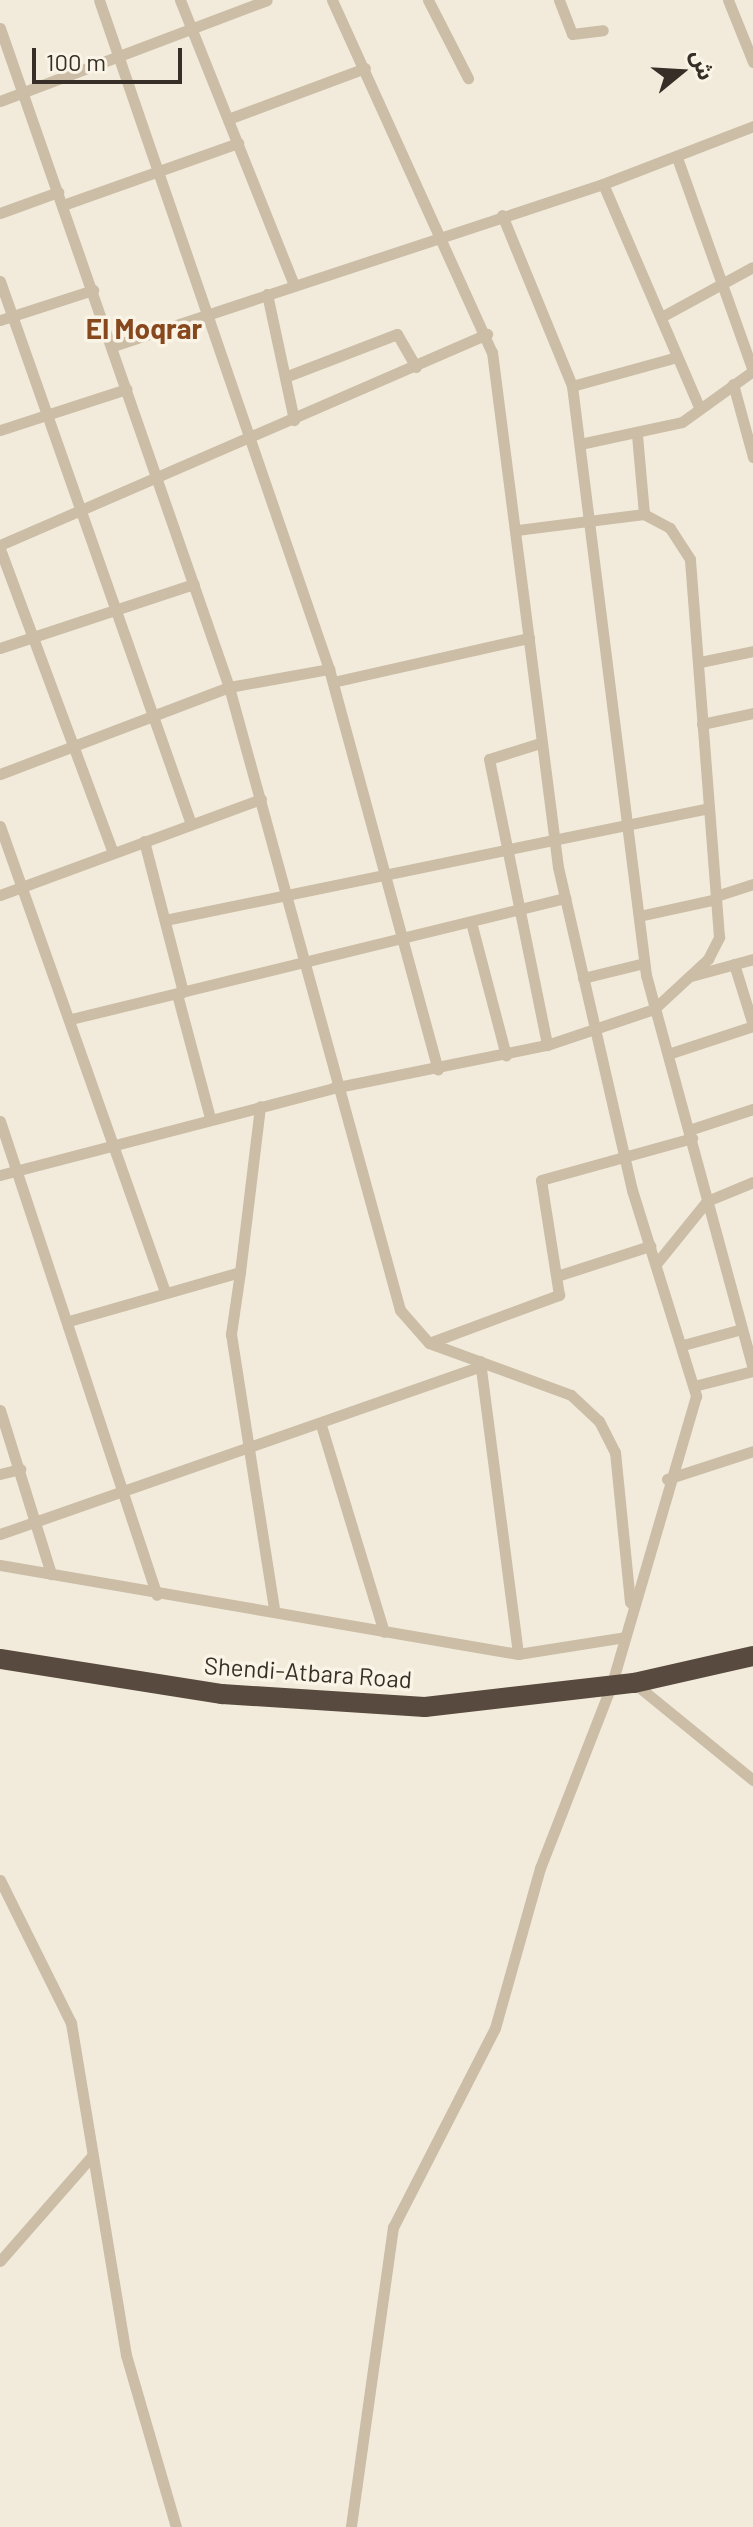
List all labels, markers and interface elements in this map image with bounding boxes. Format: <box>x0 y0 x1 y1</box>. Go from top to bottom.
scale bar <box>36 32 186 82</box>
north arrow <box>641 32 721 112</box>
text: ش <box>687 46 721 83</box>
text: 100 m <box>46 47 106 76</box>
district label: El Moqrar <box>86 311 202 345</box>
street label: Shendi-Atbara Road <box>203 1650 413 1694</box>

